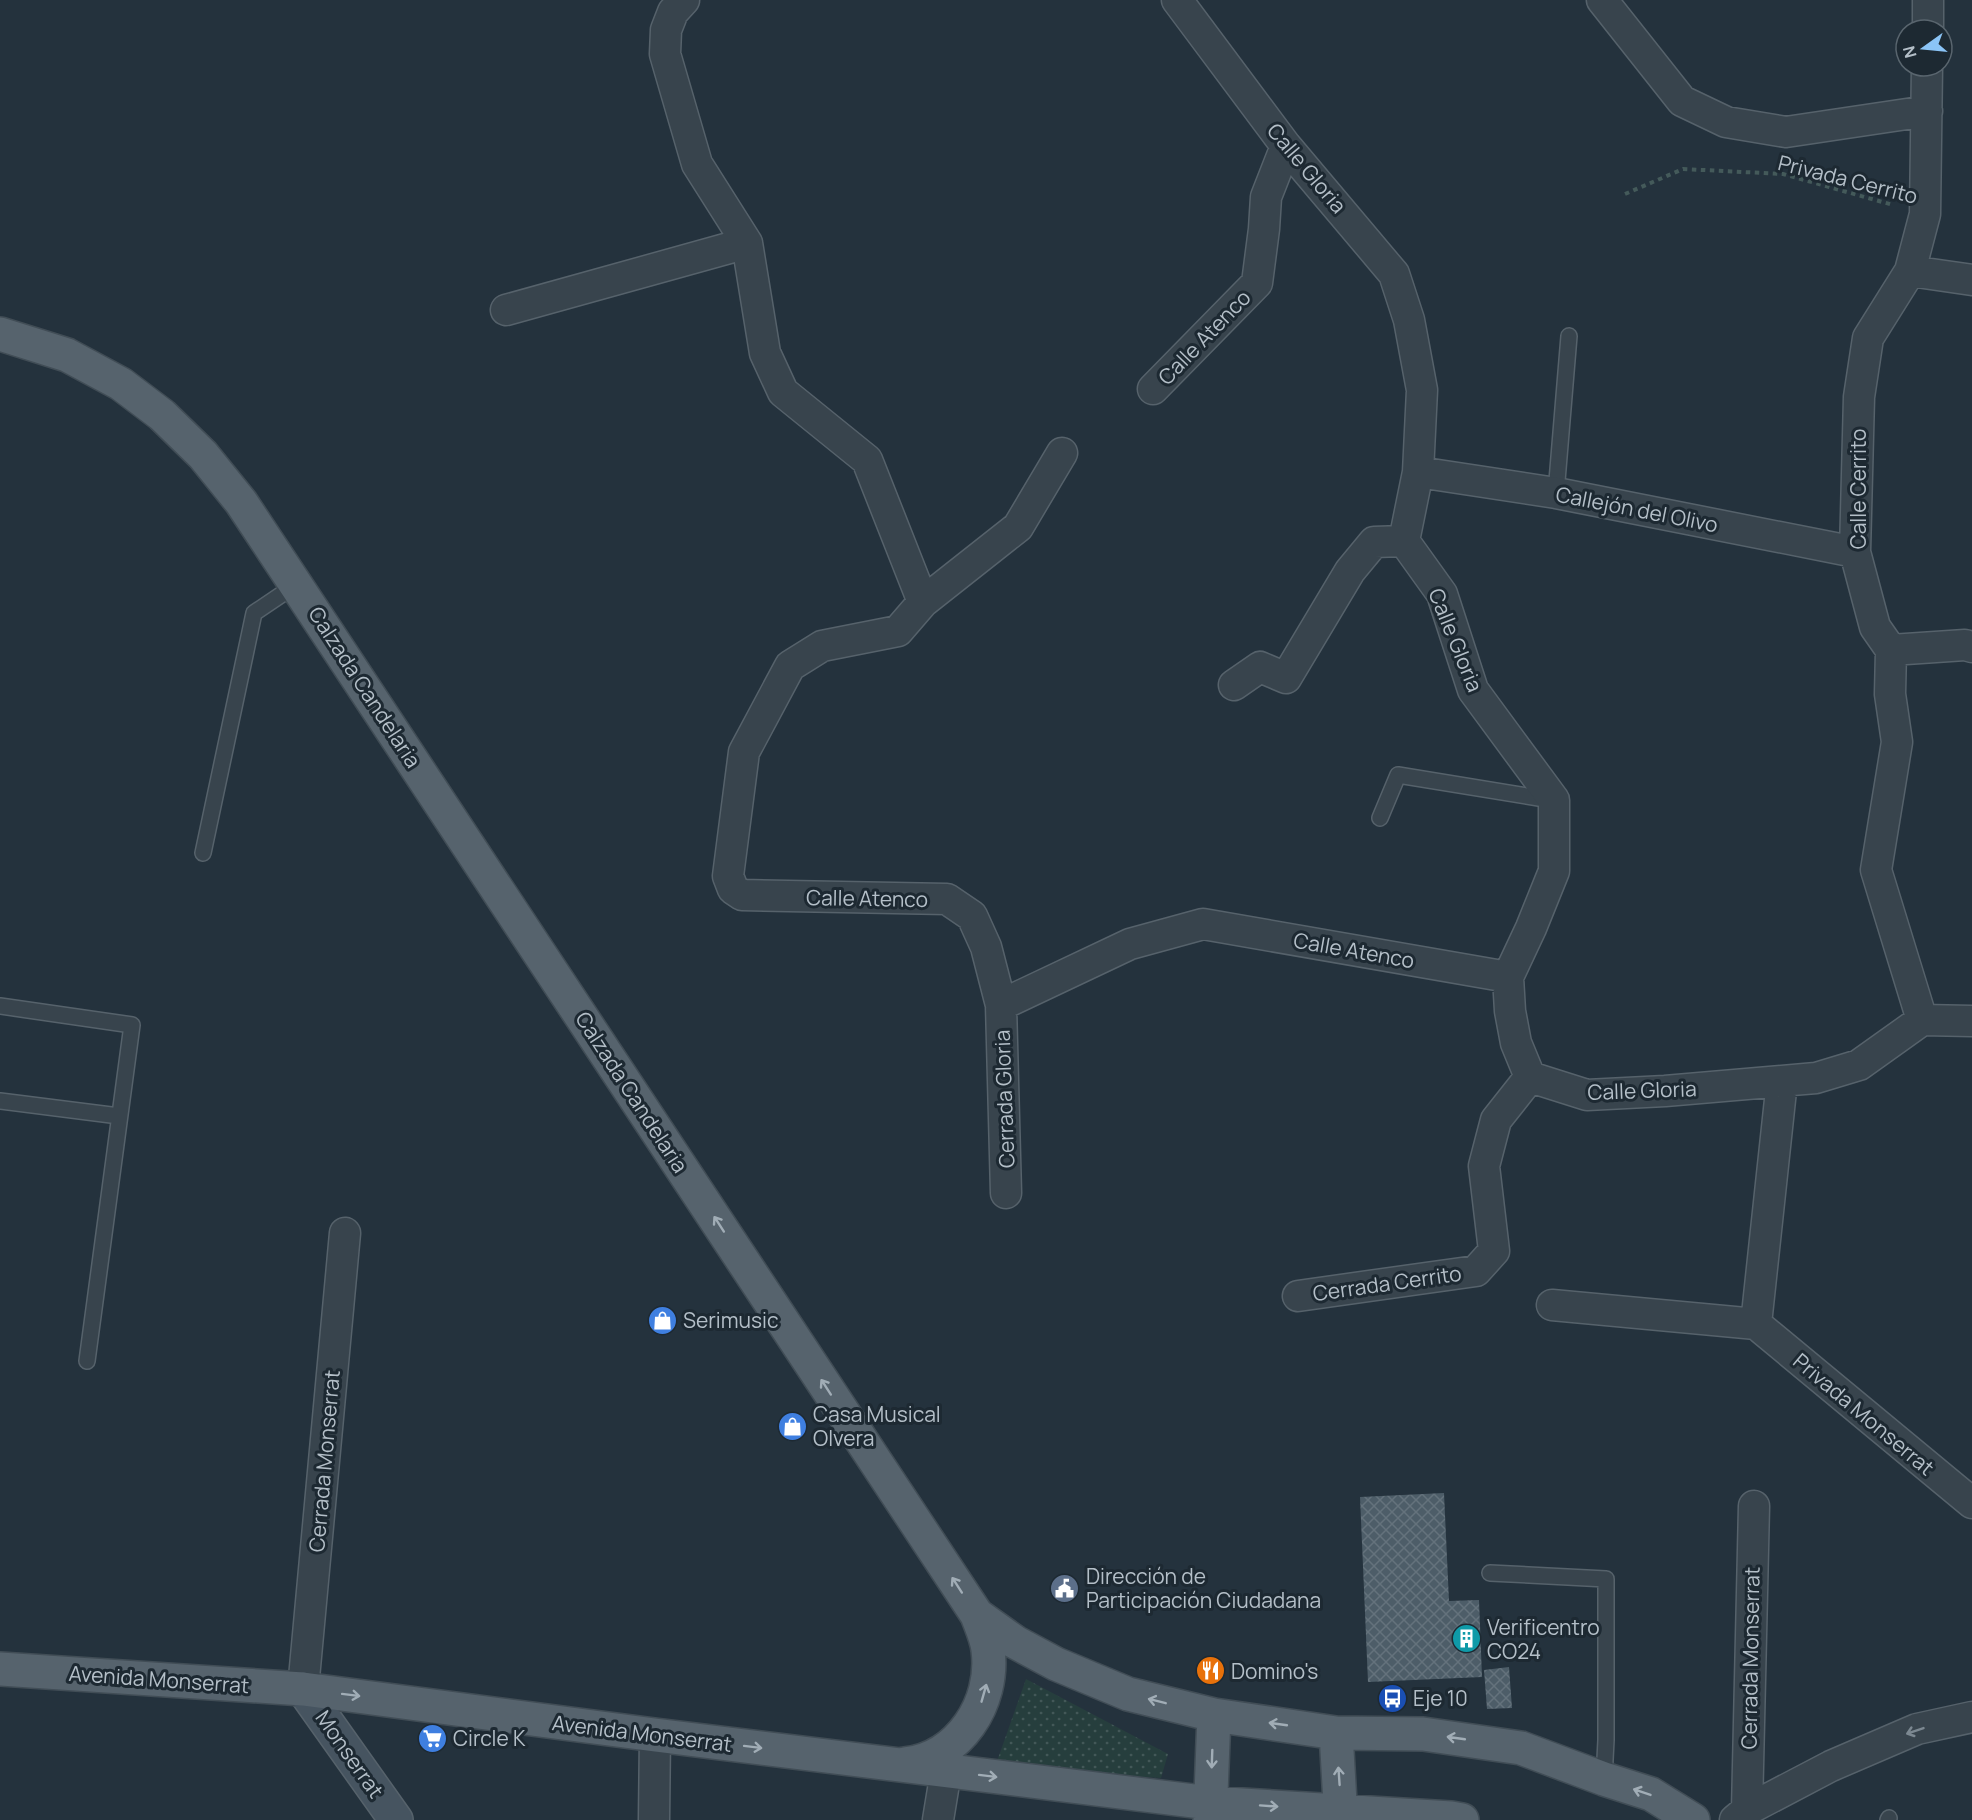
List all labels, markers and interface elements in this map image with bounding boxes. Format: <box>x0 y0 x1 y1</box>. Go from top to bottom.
north arrow <box>1894 18 1954 78</box>
text: N <box>1897 43 1922 60</box>
street label: Calle Gloria <box>1261 117 1353 219</box>
street label: Privada Cerrito <box>1775 148 1921 210</box>
street label: Calle Atenco <box>1152 283 1256 391</box>
street label: Calle Cerrito <box>1844 429 1872 549</box>
street label: Callejón del Olivo <box>1554 480 1720 538</box>
street label: Calle Gloria <box>1423 584 1489 696</box>
street label: Calzada Candelaria <box>302 601 428 773</box>
street label: Calle Atenco <box>806 883 928 913</box>
street label: Calle Atenco <box>1292 926 1416 974</box>
street label: Calzada Candelaria <box>569 1006 695 1178</box>
street label: Cerrada Gloria <box>988 1029 1020 1169</box>
street label: Calle Gloria <box>1587 1074 1697 1106</box>
one-way arrow <box>713 1217 725 1233</box>
street label: Cerrada Cerrito <box>1311 1259 1463 1307</box>
shop icon: Serimusic <box>646 1304 678 1336</box>
place label: Serimusic <box>683 1306 779 1334</box>
street label: Privada Monserrat <box>1788 1347 1940 1481</box>
street label: Cerrada Monserrat <box>302 1369 346 1553</box>
one-way arrow <box>820 1379 832 1396</box>
place label: Casa Musical Olvera <box>813 1400 941 1452</box>
shop icon: Casa Musical Olvera <box>776 1410 808 1442</box>
place label: Dirección de Participación Ciudadana <box>1086 1562 1321 1614</box>
street label: Cerrada Monserrat <box>1734 1566 1766 1750</box>
public building icon: Dirección de Participación Ciudadana <box>1049 1572 1081 1604</box>
one-way arrow <box>951 1577 963 1594</box>
place label: Verificentro CO24 <box>1487 1613 1600 1665</box>
building icon: Verificentro CO24 <box>1450 1623 1482 1655</box>
restaurant icon: Domino's <box>1194 1655 1226 1687</box>
place label: Domino's <box>1231 1657 1318 1685</box>
street label: Avenida Monserrat <box>68 1659 250 1699</box>
bus stop icon: Eje 10 <box>1376 1682 1408 1714</box>
one-way arrow <box>979 1684 990 1703</box>
place label: Eje 10 <box>1413 1684 1468 1712</box>
one-way arrow <box>341 1690 361 1701</box>
one-way arrow <box>1148 1694 1167 1706</box>
street label: Monserrat <box>310 1705 390 1803</box>
street label: Avenida Monserrat <box>550 1708 734 1758</box>
one-way arrow <box>1269 1719 1288 1730</box>
supermarket icon: Circle K <box>416 1722 448 1754</box>
place label: Circle K <box>453 1724 526 1752</box>
one-way arrow <box>1906 1727 1925 1738</box>
one-way arrow <box>1446 1733 1466 1744</box>
one-way arrow <box>743 1742 763 1753</box>
one-way arrow <box>1206 1748 1218 1768</box>
one-way arrow <box>1333 1767 1344 1787</box>
one-way arrow <box>978 1771 998 1782</box>
one-way arrow <box>1633 1785 1652 1796</box>
one-way arrow <box>1258 1801 1278 1812</box>

